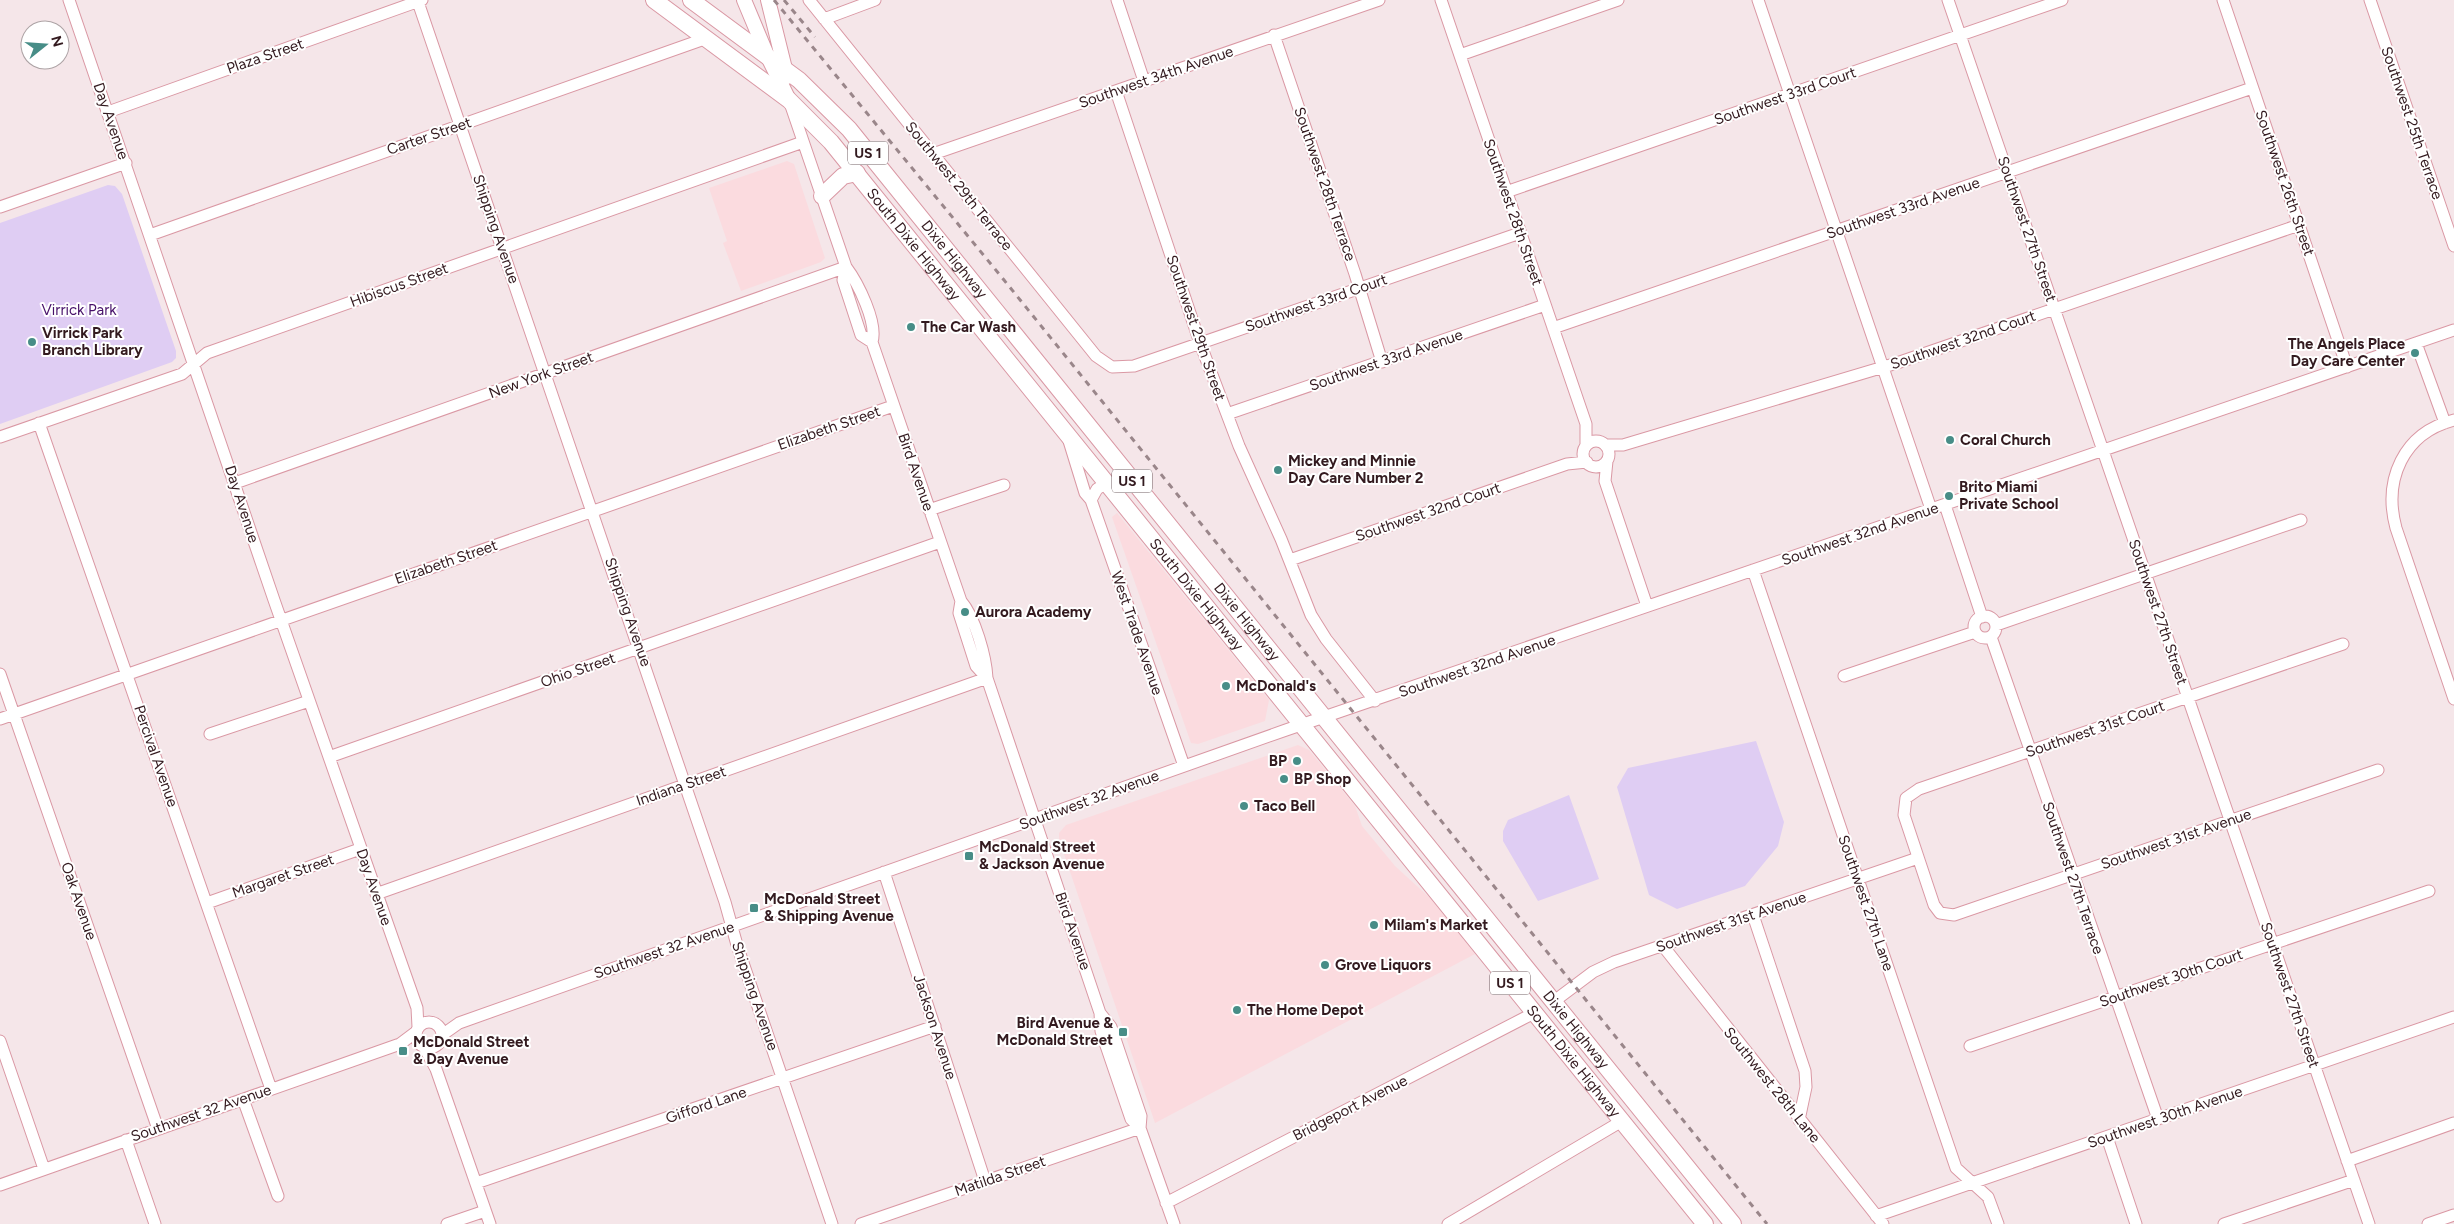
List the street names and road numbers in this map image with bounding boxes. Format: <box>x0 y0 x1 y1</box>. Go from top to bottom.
street label: Plaza Street <box>224 34 306 78</box>
street label: Southwest 34th Avenue <box>1076 42 1236 112</box>
street label: Southwest 25th Terrace <box>2377 44 2447 202</box>
street label: Southwest 33rd Court <box>1712 63 1859 129</box>
street label: Day Avenue <box>89 80 133 162</box>
street label: Southwest 28th Terrace <box>1290 105 1360 263</box>
street label: Southwest 26th Street <box>2252 108 2319 259</box>
street label: Carter Street <box>384 113 474 159</box>
street label: Southwest 29th Terrace <box>901 118 1017 254</box>
street label: Southwest 28th Street <box>1479 136 1547 288</box>
road number: US 1 <box>848 142 888 164</box>
street label: Southwest 27th Street <box>1994 154 2060 304</box>
street label: Shipping Avenue <box>469 172 523 286</box>
street label: Southwest 33rd Avenue <box>1824 173 1982 243</box>
street label: South Dixie Highway <box>863 184 965 304</box>
street label: Dixie Highway <box>917 217 991 303</box>
street label: Southwest 29th Street <box>1163 253 1230 404</box>
street label: Hibiscus Street <box>347 259 451 311</box>
street label: Southwest 33rd Court <box>1243 270 1390 336</box>
street label: Southwest 32nd Court <box>1888 307 2038 373</box>
street label: Southwest 33rd Avenue <box>1307 325 1465 395</box>
street label: New York Street <box>486 348 596 402</box>
street label: Elizabeth Street <box>775 402 883 454</box>
street label: Bird Avenue <box>894 431 938 513</box>
street label: Day Avenue <box>221 463 263 545</box>
road number: US 1 <box>1112 470 1152 492</box>
street label: Southwest 32nd Court <box>1353 479 1503 545</box>
street label: Southwest 32nd Avenue <box>1779 499 1941 569</box>
street label: South Dixie Highway <box>1146 534 1248 654</box>
street label: Elizabeth Street <box>392 536 500 588</box>
street label: Southwest 27th Street <box>2125 537 2191 687</box>
street label: Shipping Avenue <box>601 555 655 669</box>
street label: West Trade Avenue <box>1107 569 1167 697</box>
street label: Dixie Highway <box>1209 579 1283 665</box>
street label: Southwest 32nd Avenue <box>1396 631 1558 701</box>
street label: Ohio Street <box>538 649 618 691</box>
street label: Southwest 31st Court <box>2023 697 2167 761</box>
street label: Percival Avenue <box>130 703 182 809</box>
street label: Indiana Street <box>634 762 729 810</box>
street label: Southwest 32 Avenue <box>1017 766 1161 834</box>
street label: Southwest 27th Terrace <box>2038 799 2108 957</box>
street label: Southwest 31st Avenue <box>2098 805 2254 873</box>
street label: Southwest 27th Lane <box>1834 833 1898 973</box>
street label: Day Avenue <box>352 846 396 928</box>
street label: Margaret Street <box>230 850 337 902</box>
street label: Oak Avenue <box>57 860 101 942</box>
street label: Southwest 31st Avenue <box>1653 888 1809 956</box>
street label: Bird Avenue <box>1051 890 1095 972</box>
street label: Southwest 32 Avenue <box>591 918 737 982</box>
street label: Southwest 27th Street <box>2257 920 2323 1070</box>
street label: Shipping Avenue <box>728 939 782 1053</box>
street label: Southwest 30th Court <box>2097 945 2245 1011</box>
road number: US 1 <box>1490 971 1530 994</box>
street label: Jackson Avenue <box>910 972 960 1082</box>
street label: Dixie Highway <box>1539 987 1613 1072</box>
street label: South Dixie Highway <box>1523 1001 1624 1121</box>
street label: Southwest 28th Lane <box>1720 1023 1824 1147</box>
street label: Bridgeport Avenue <box>1290 1071 1410 1145</box>
street label: Southwest 32 Avenue <box>128 1081 274 1145</box>
street label: Southwest 30th Avenue <box>2085 1082 2245 1152</box>
street label: Gifford Lane <box>663 1083 749 1127</box>
street label: Matilda Street <box>952 1152 1048 1200</box>

